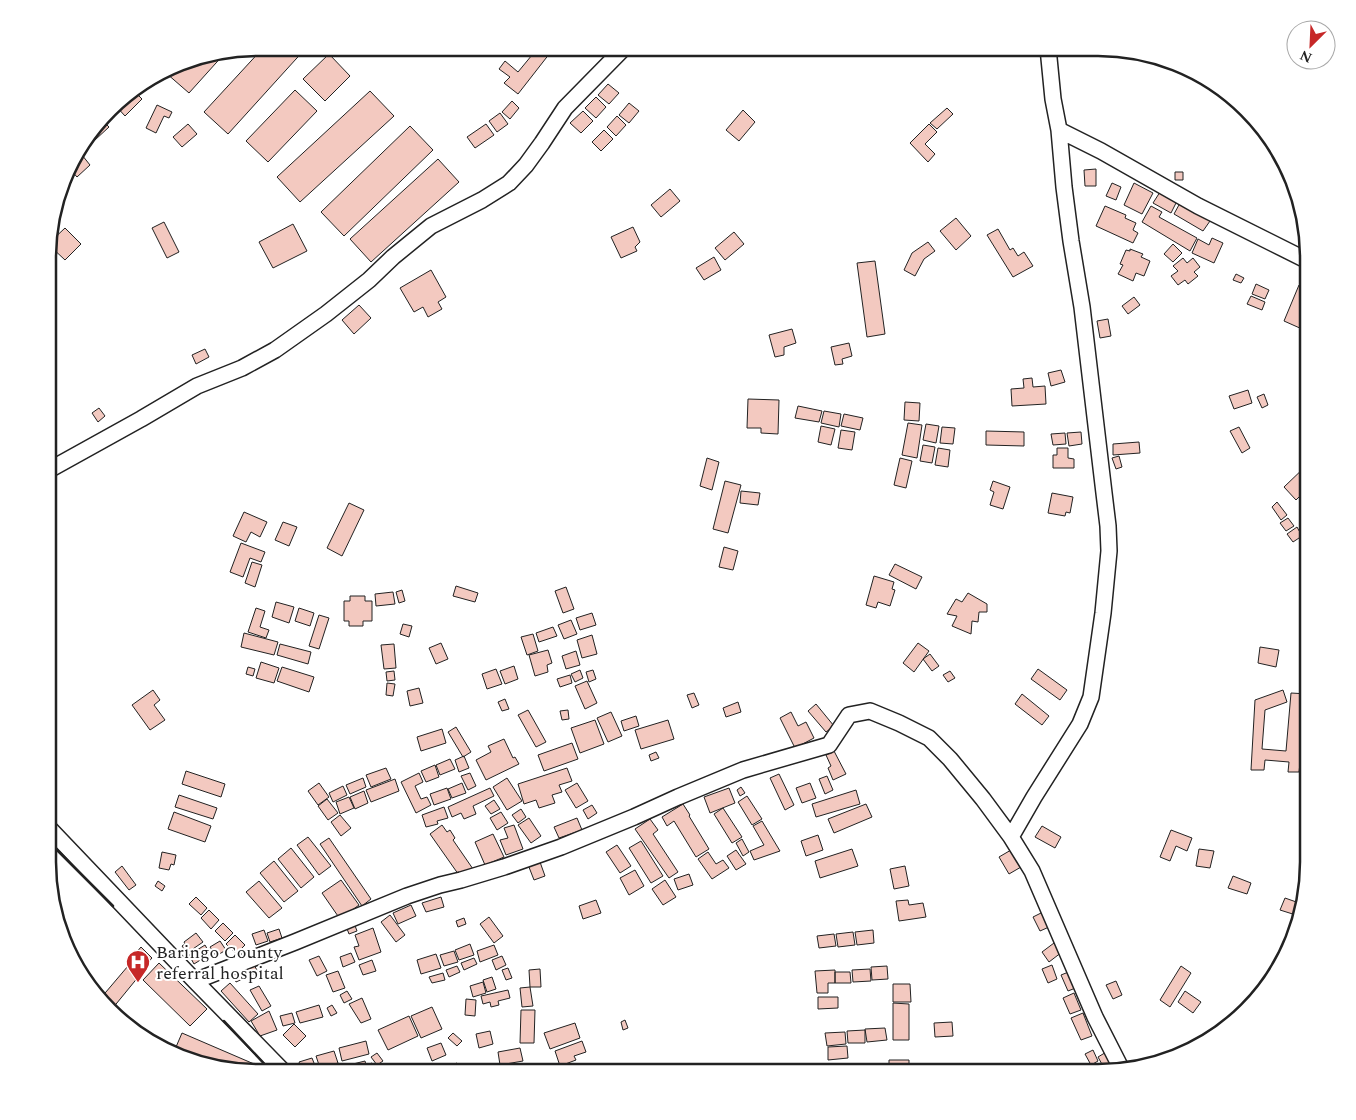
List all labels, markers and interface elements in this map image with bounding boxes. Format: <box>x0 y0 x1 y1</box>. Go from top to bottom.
north arrow <box>1286 20 1336 70</box>
text: N <box>1296 45 1315 68</box>
place label: Baringo County referral hospital <box>156 939 284 987</box>
hospital icon: Baringo County referral hospital <box>125 949 151 983</box>

